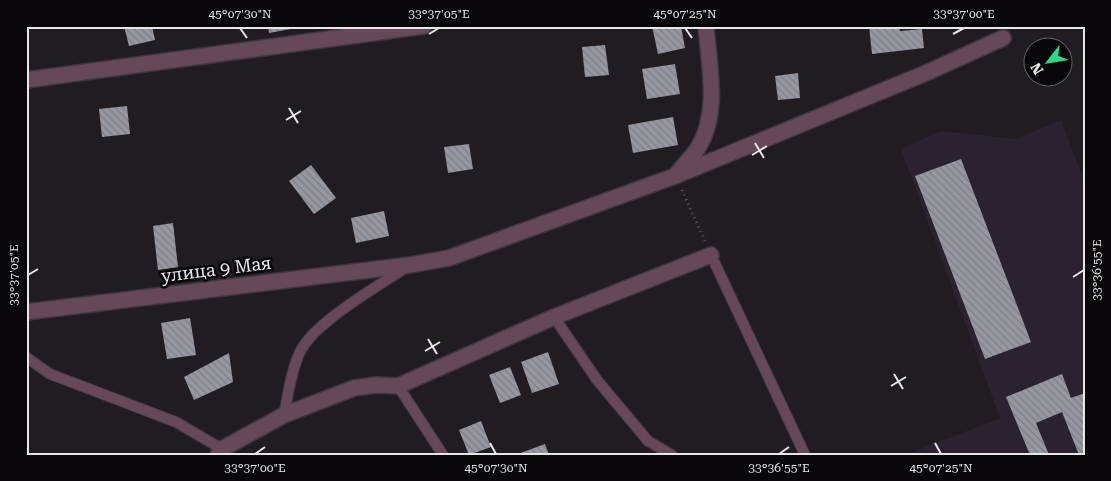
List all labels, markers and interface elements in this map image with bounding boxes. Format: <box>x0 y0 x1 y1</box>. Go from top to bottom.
text: 45°07'30"N <box>208 7 272 21</box>
text: 33°37'05"E <box>408 7 470 21</box>
text: 45°07'25"N <box>653 7 717 21</box>
text: 33°37'00"E <box>933 7 995 21</box>
north arrow <box>1024 38 1074 88</box>
text: N <box>1027 60 1046 77</box>
text: 33°36'55"E <box>1090 239 1104 301</box>
text: 33°37'05"E <box>7 244 21 306</box>
street label: улица 9 Мая <box>160 252 272 286</box>
text: 33°37'00"E <box>224 461 286 475</box>
text: 45°07'30"N <box>464 461 528 475</box>
text: 33°36'55"E <box>748 461 810 475</box>
text: 45°07'25"N <box>909 461 973 475</box>

